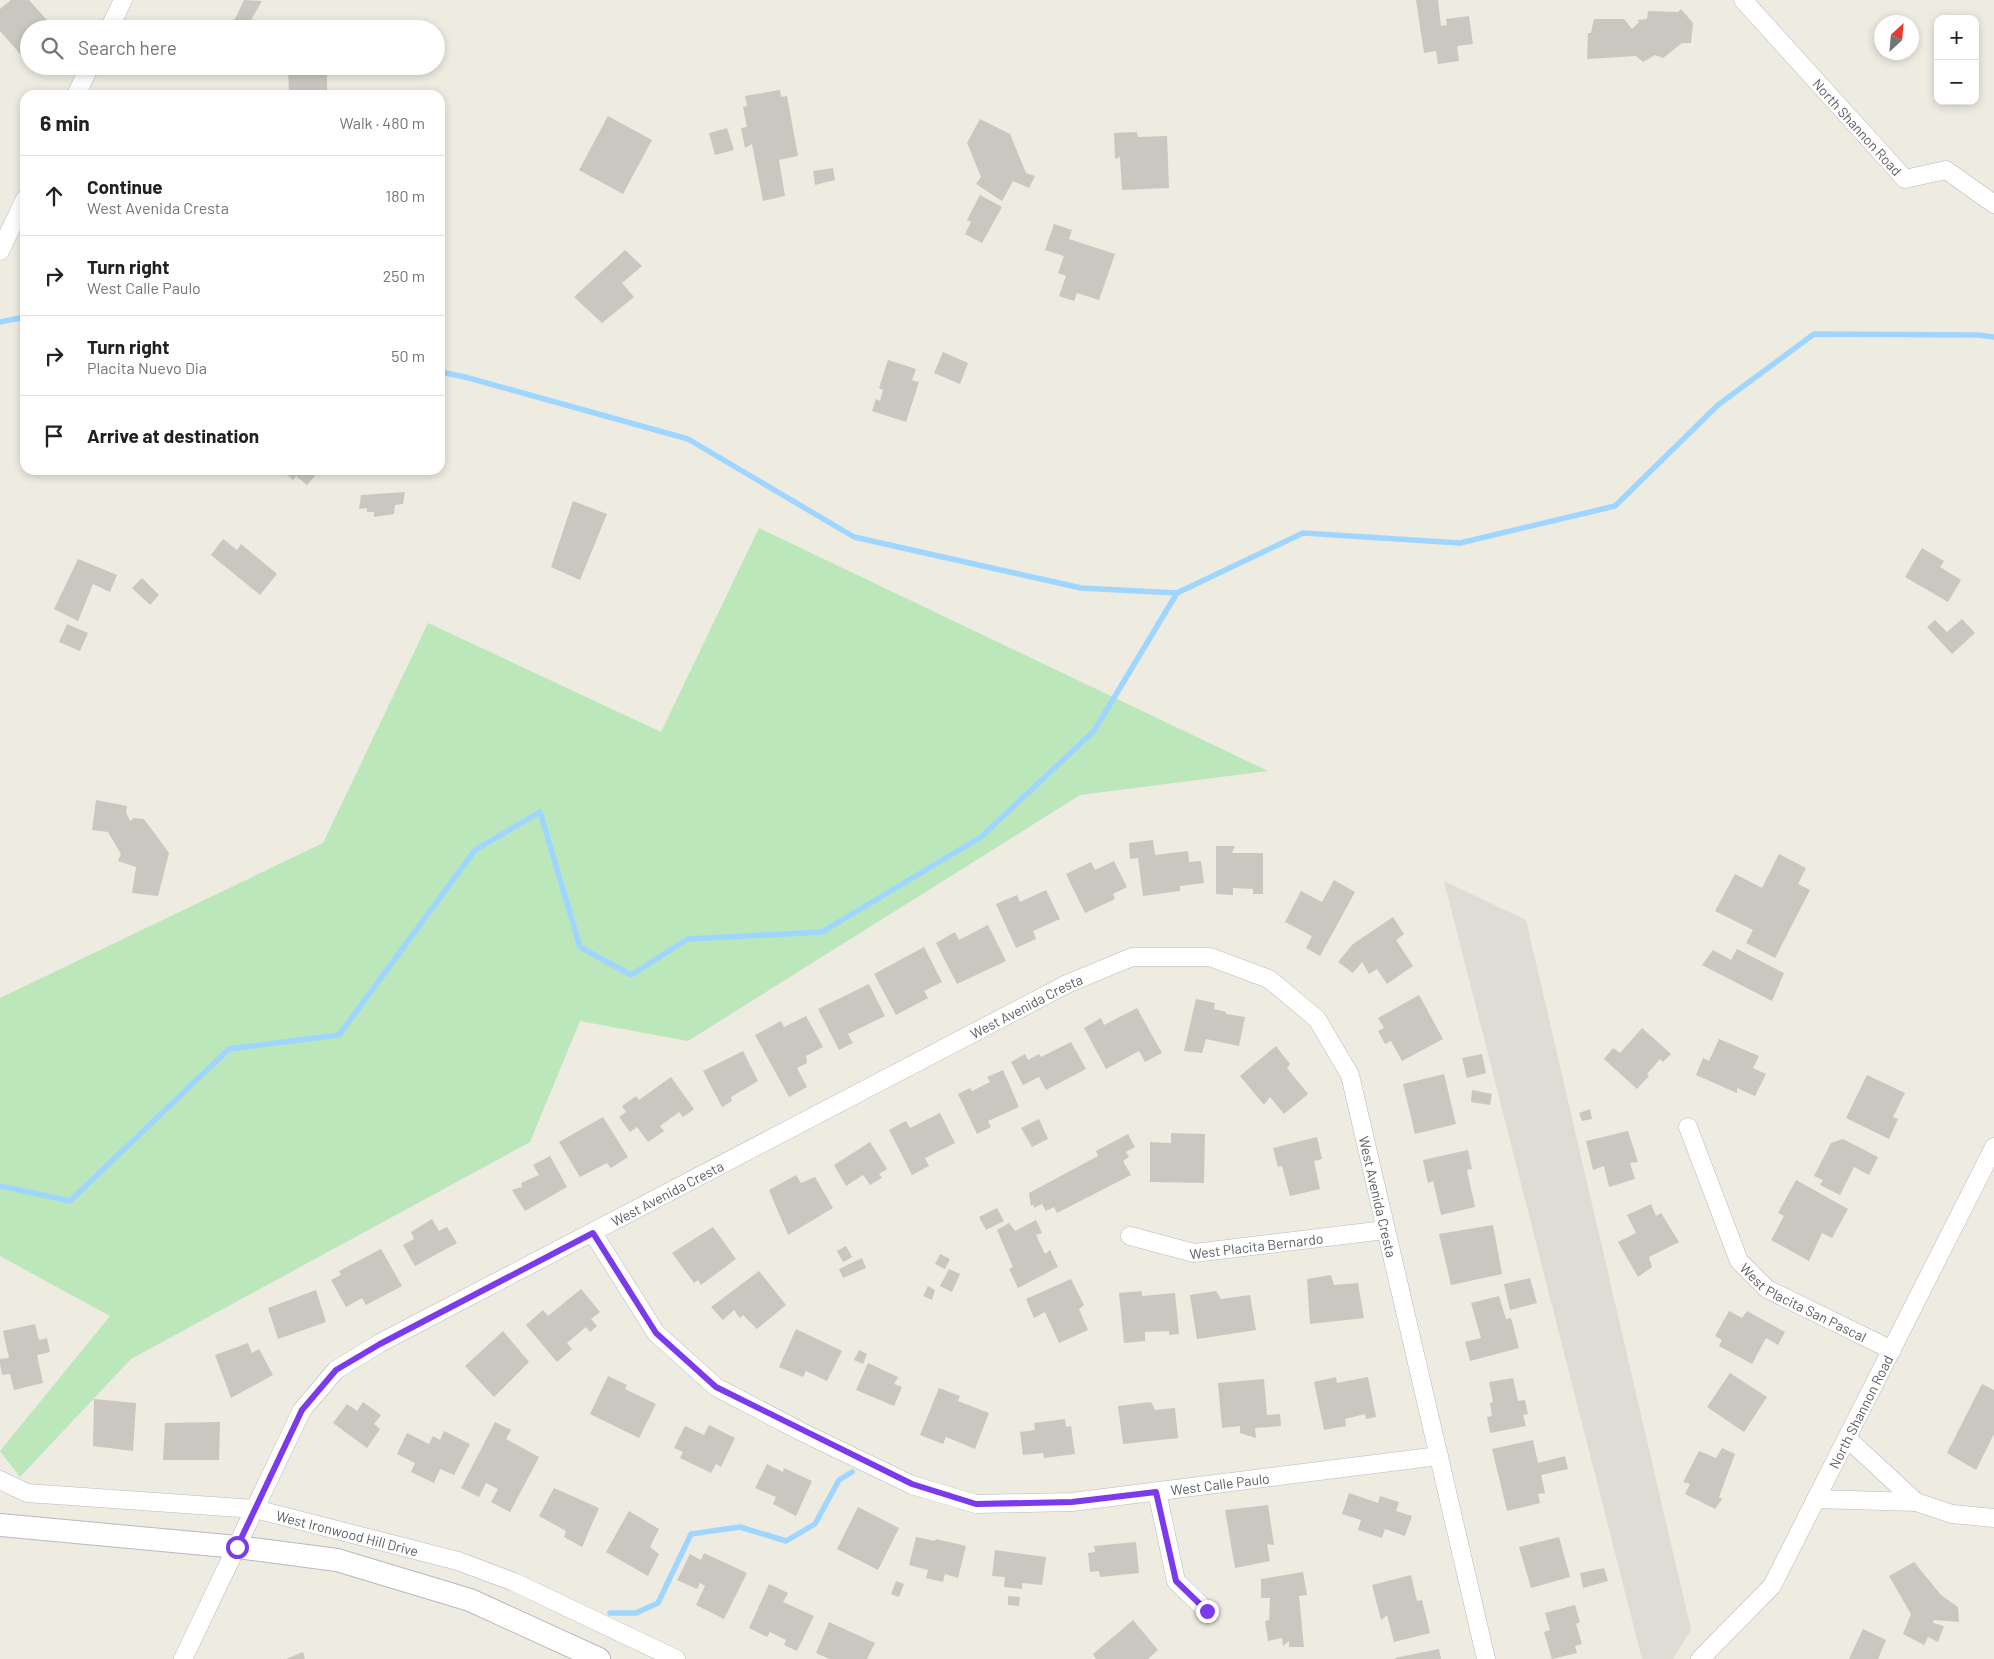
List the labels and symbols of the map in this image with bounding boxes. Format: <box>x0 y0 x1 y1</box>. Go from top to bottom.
north arrow <box>1874 15 1919 60</box>
street label: North Shannon Road <box>1810 75 1906 179</box>
street label: West Avenida Cresta <box>967 970 1085 1042</box>
street label: West Avenida Cresta <box>1356 1134 1401 1259</box>
street label: West Avenida Cresta <box>608 1157 726 1229</box>
street label: West Placita Bernardo <box>1188 1229 1324 1262</box>
street label: West Placita San Pascal <box>1737 1259 1869 1345</box>
street label: North Shannon Road <box>1824 1352 1896 1471</box>
street label: West Calle Paulo <box>1169 1469 1271 1498</box>
street label: West Ironwood Hill Drive <box>275 1506 420 1559</box>
route start <box>226 1536 249 1559</box>
route end <box>1196 1600 1219 1623</box>

